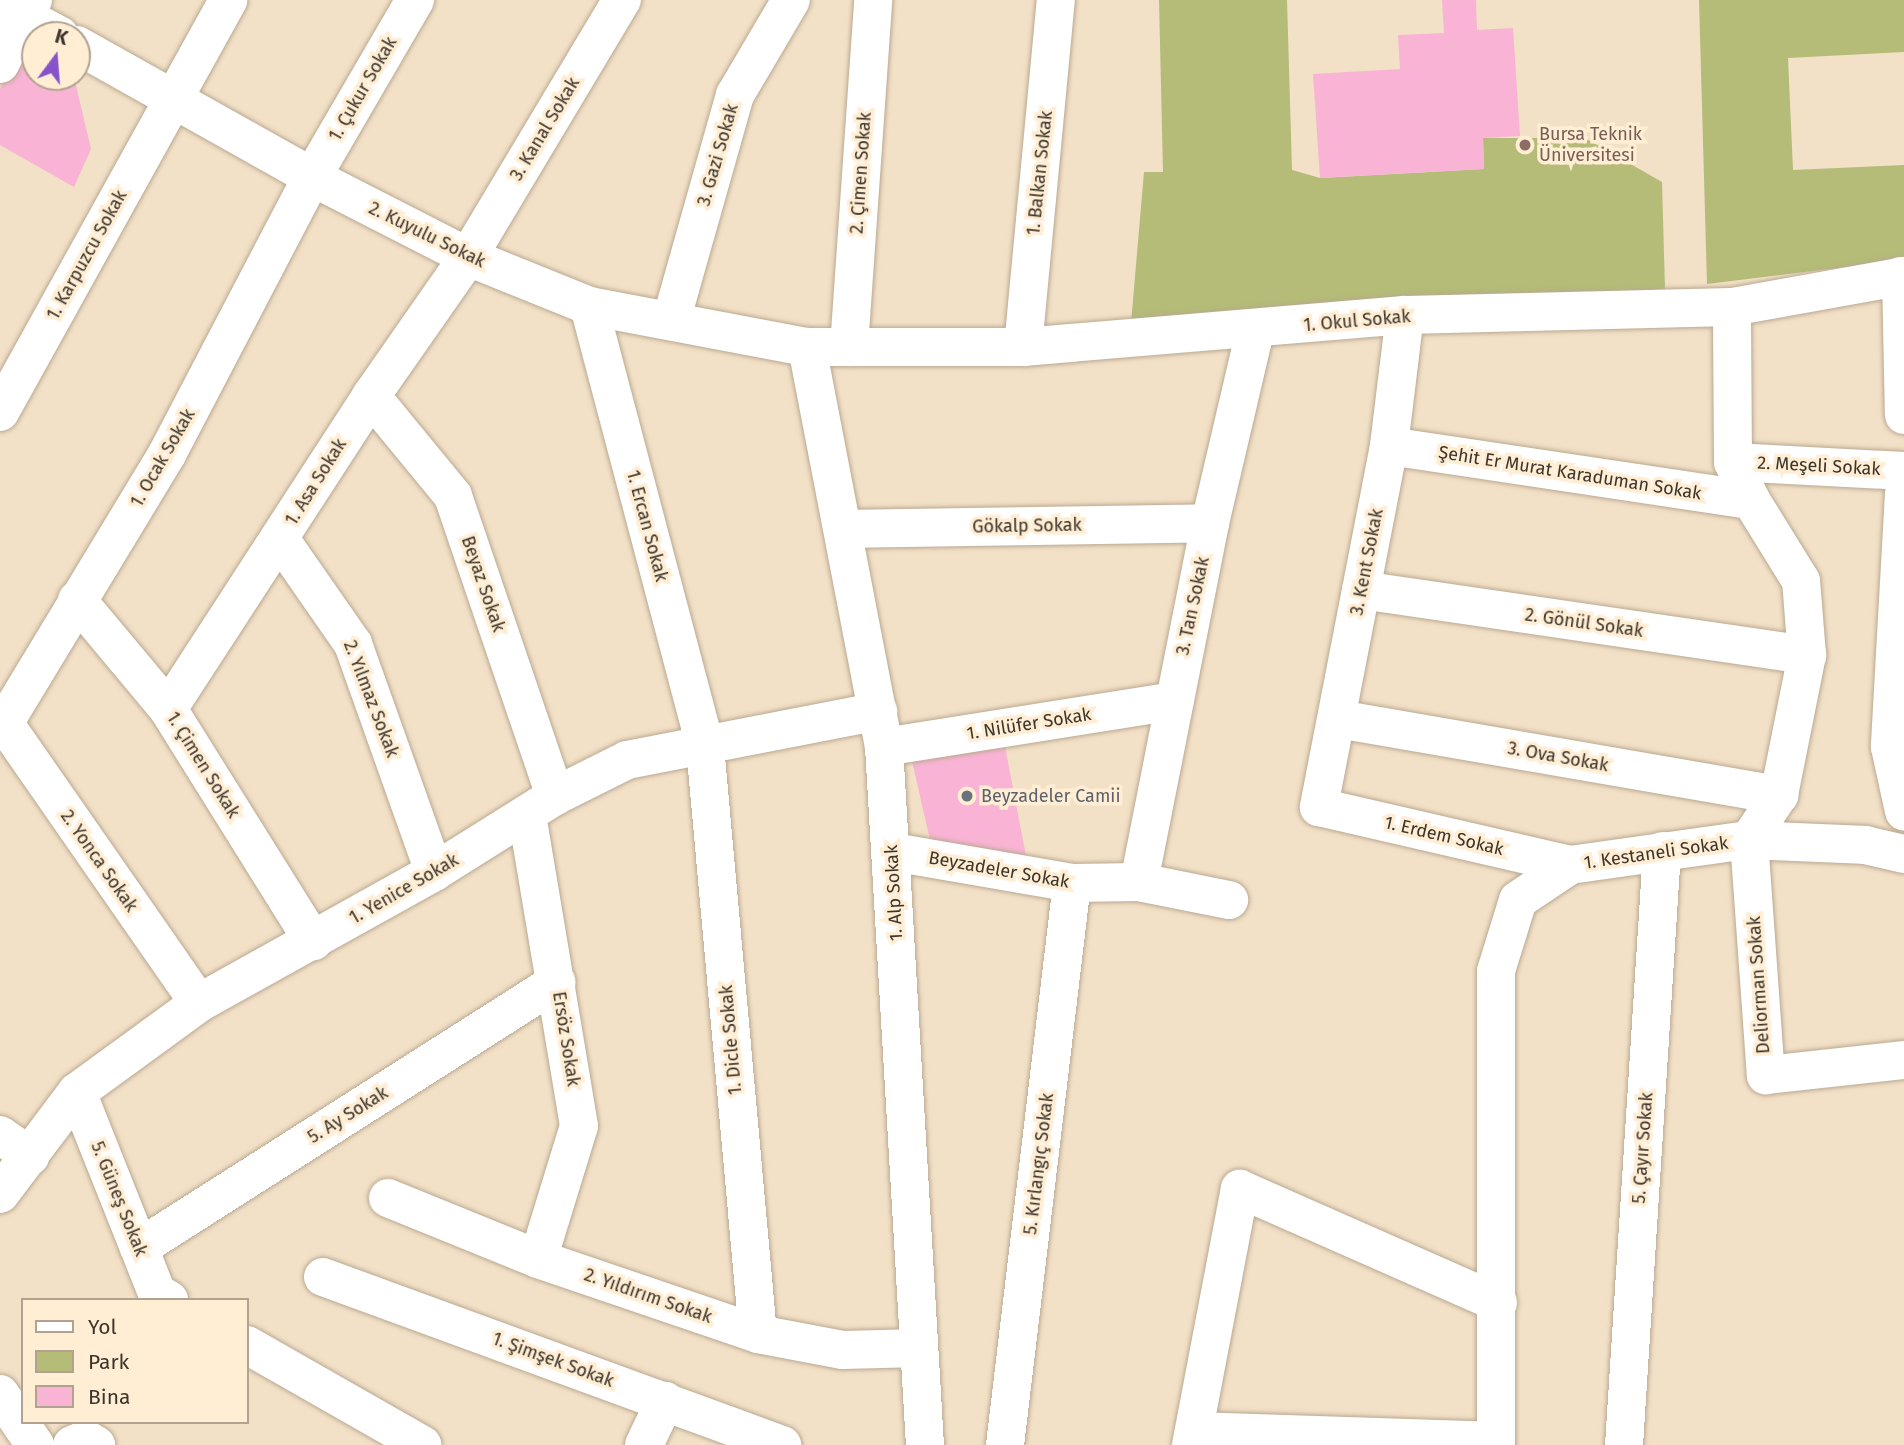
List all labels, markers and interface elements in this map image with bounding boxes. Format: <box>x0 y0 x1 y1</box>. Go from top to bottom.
north arrow <box>21 21 91 91</box>
text: K <box>52 25 70 50</box>
street label: 1. Çukur Sokak <box>324 33 402 145</box>
street label: 3. Kanal Sokak <box>506 73 584 185</box>
street label: 3. Gazi Sokak <box>693 101 743 209</box>
street label: 1. Balkan Sokak <box>1023 110 1057 236</box>
street label: 2. Çimen Sokak <box>846 111 876 235</box>
place label: Bursa Teknik Üniversitesi <box>1539 124 1642 166</box>
marker: Bursa Teknik Üniversitesi <box>1517 137 1533 153</box>
street label: 1. Karpuzcu Sokak <box>42 186 132 324</box>
street label: 2. Kuyulu Sokak <box>365 197 489 273</box>
street label: 1. Okul Sokak <box>1303 306 1411 336</box>
street label: 1. Ocak Sokak <box>126 405 200 511</box>
street label: 1. Asa Sokak <box>281 435 351 529</box>
street label: Şehit Er Murat Karaduman Sokak <box>1437 442 1703 504</box>
street label: 2. Meşeli Sokak <box>1757 452 1881 480</box>
street label: 1. Ercan Sokak <box>622 468 672 584</box>
street label: 3. Kent Sokak <box>1346 507 1388 617</box>
street label: Gökalp Sokak <box>972 514 1082 538</box>
street label: Beyaz Sokak <box>457 533 509 635</box>
street label: 3. Tan Sokak <box>1172 555 1214 657</box>
street label: 2. Gönül Sokak <box>1523 604 1645 642</box>
street label: 2. Yılmaz Sokak <box>339 637 403 761</box>
street label: 1. Nilüfer Sokak <box>965 704 1093 744</box>
street label: 1. Çimen Sokak <box>162 708 244 822</box>
street label: 3. Ova Sokak <box>1506 738 1610 776</box>
place label: Beyzadeler Camii <box>981 785 1120 807</box>
marker: Beyzadeler Camii <box>959 788 975 804</box>
street label: 2. Yonca Sokak <box>56 806 142 916</box>
street label: 1. Erdem Sokak <box>1382 812 1506 860</box>
street label: 1. Kestaneli Sokak <box>1583 832 1729 874</box>
street label: 1. Alp Sokak <box>881 844 907 942</box>
street label: Beyzadeler Sokak <box>927 847 1071 893</box>
street label: 1. Yenice Sokak <box>346 849 462 929</box>
street label: Deliorman Sokak <box>1743 915 1775 1055</box>
street label: 1. Dicle Sokak <box>715 984 747 1096</box>
street label: Ersöz Sokak <box>548 990 584 1088</box>
street label: 5. Ay Sokak <box>304 1082 392 1148</box>
street label: 5. Kırlangıç Sokak <box>1020 1092 1058 1236</box>
street label: 5. Çayır Sokak <box>1628 1092 1658 1204</box>
street label: 5. Güneş Sokak <box>86 1139 152 1259</box>
street label: 2. Yıldırım Sokak <box>581 1264 715 1328</box>
legend <box>21 1298 248 1424</box>
text: Yol <box>88 1314 117 1340</box>
street label: 1. Şimşek Sokak <box>489 1328 617 1392</box>
text: Park <box>88 1349 129 1375</box>
text: Bina <box>88 1384 130 1410</box>

